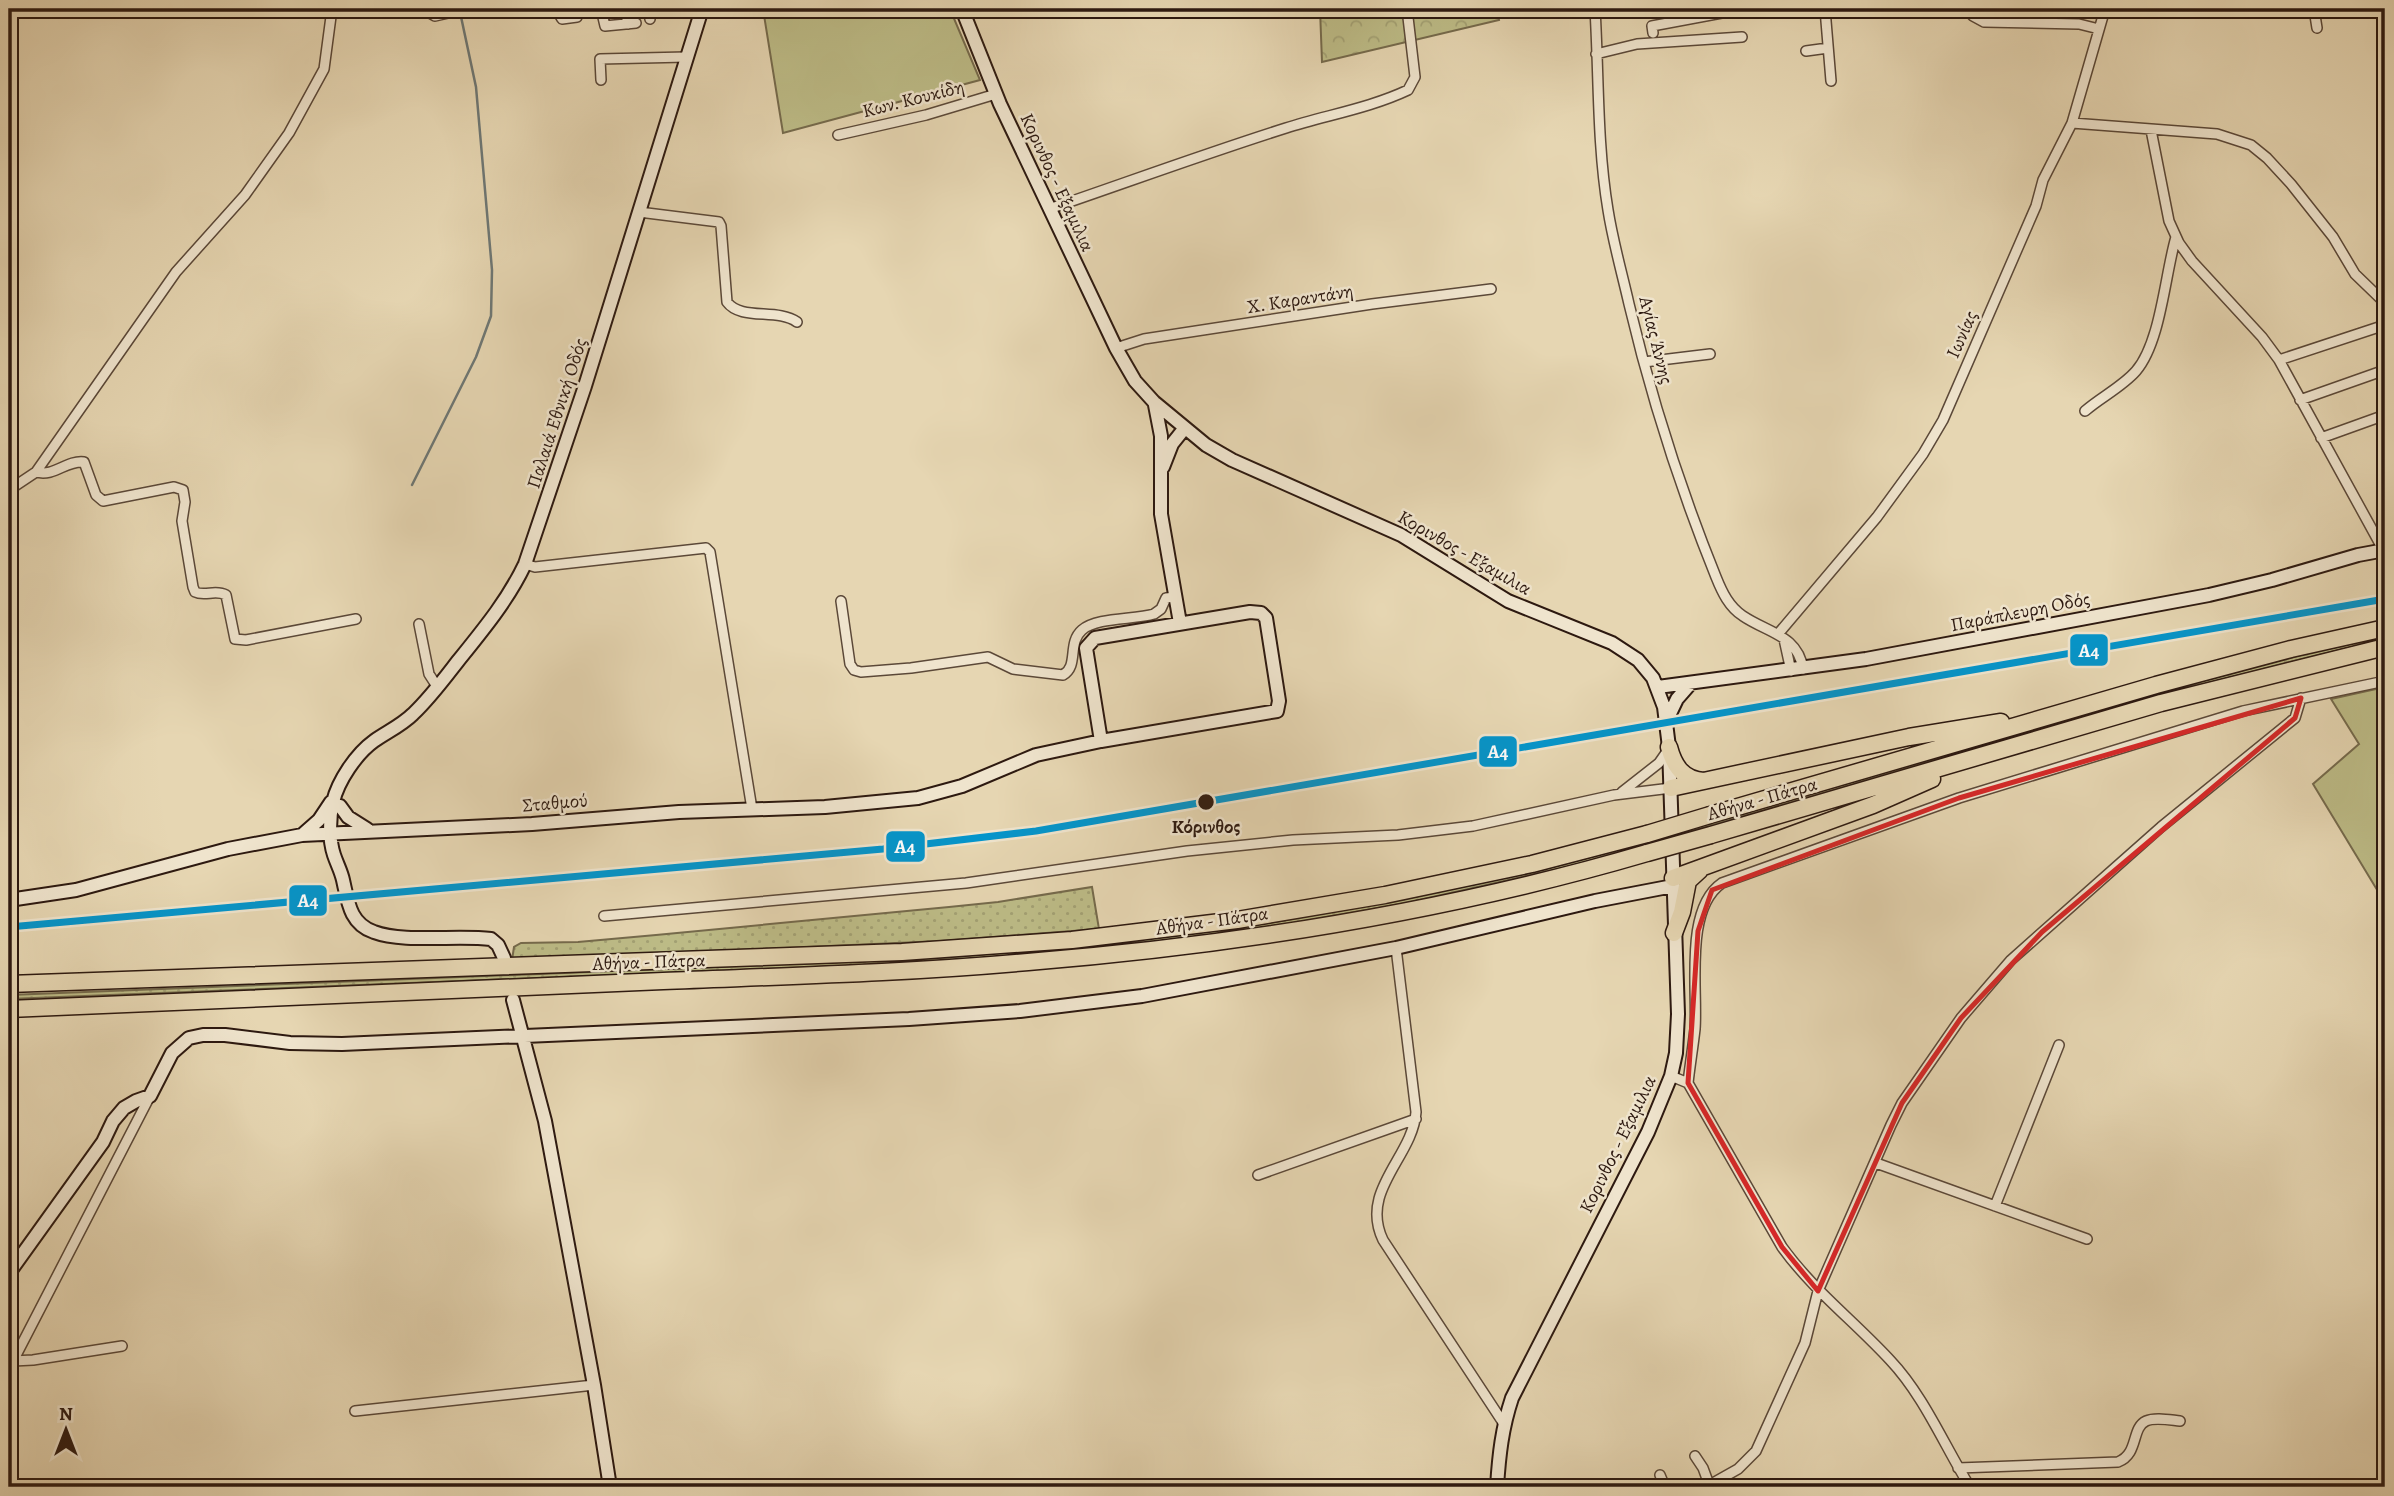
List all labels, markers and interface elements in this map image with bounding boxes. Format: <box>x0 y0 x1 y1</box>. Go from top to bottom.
street label: Κων. Κουκίδη <box>860 74 967 124</box>
street label: Κορινθος - Εξαμιλια <box>1014 109 1101 256</box>
street label: Χ. Καραντάνη <box>1245 278 1355 320</box>
street label: Αγίας Άννης <box>1632 293 1680 387</box>
street label: Ιωνίας <box>1940 306 1984 362</box>
street label: Παλαιά Εθνική Οδός <box>520 335 594 492</box>
street label: Κορινθος - Εξαμιλια <box>1393 504 1536 602</box>
street label: Παράπλευρη Οδός <box>1948 586 2092 638</box>
line badge: A4 <box>2069 633 2109 667</box>
text: A4 <box>2078 638 2099 664</box>
line badge: A4 <box>1478 735 1518 768</box>
text: A4 <box>1487 739 1508 765</box>
street label: Αθήνα - Πάτρα <box>1703 771 1820 827</box>
street label: Σταθμού <box>521 787 589 819</box>
marker: Κόρινθος <box>1196 792 1216 812</box>
place label: Κόρινθος <box>1172 814 1241 840</box>
line badge: A4 <box>885 830 926 863</box>
text: A4 <box>894 834 915 860</box>
line badge: A4 <box>288 884 328 917</box>
text: A4 <box>297 888 318 914</box>
street label: Αθήνα - Πάτρα <box>1153 900 1270 942</box>
street label: Αθήνα - Πάτρα <box>591 947 706 977</box>
street label: Κορινθος - Εξαμιλια <box>1573 1071 1663 1218</box>
north arrow <box>32 1394 102 1464</box>
text: N <box>59 1401 73 1427</box>

